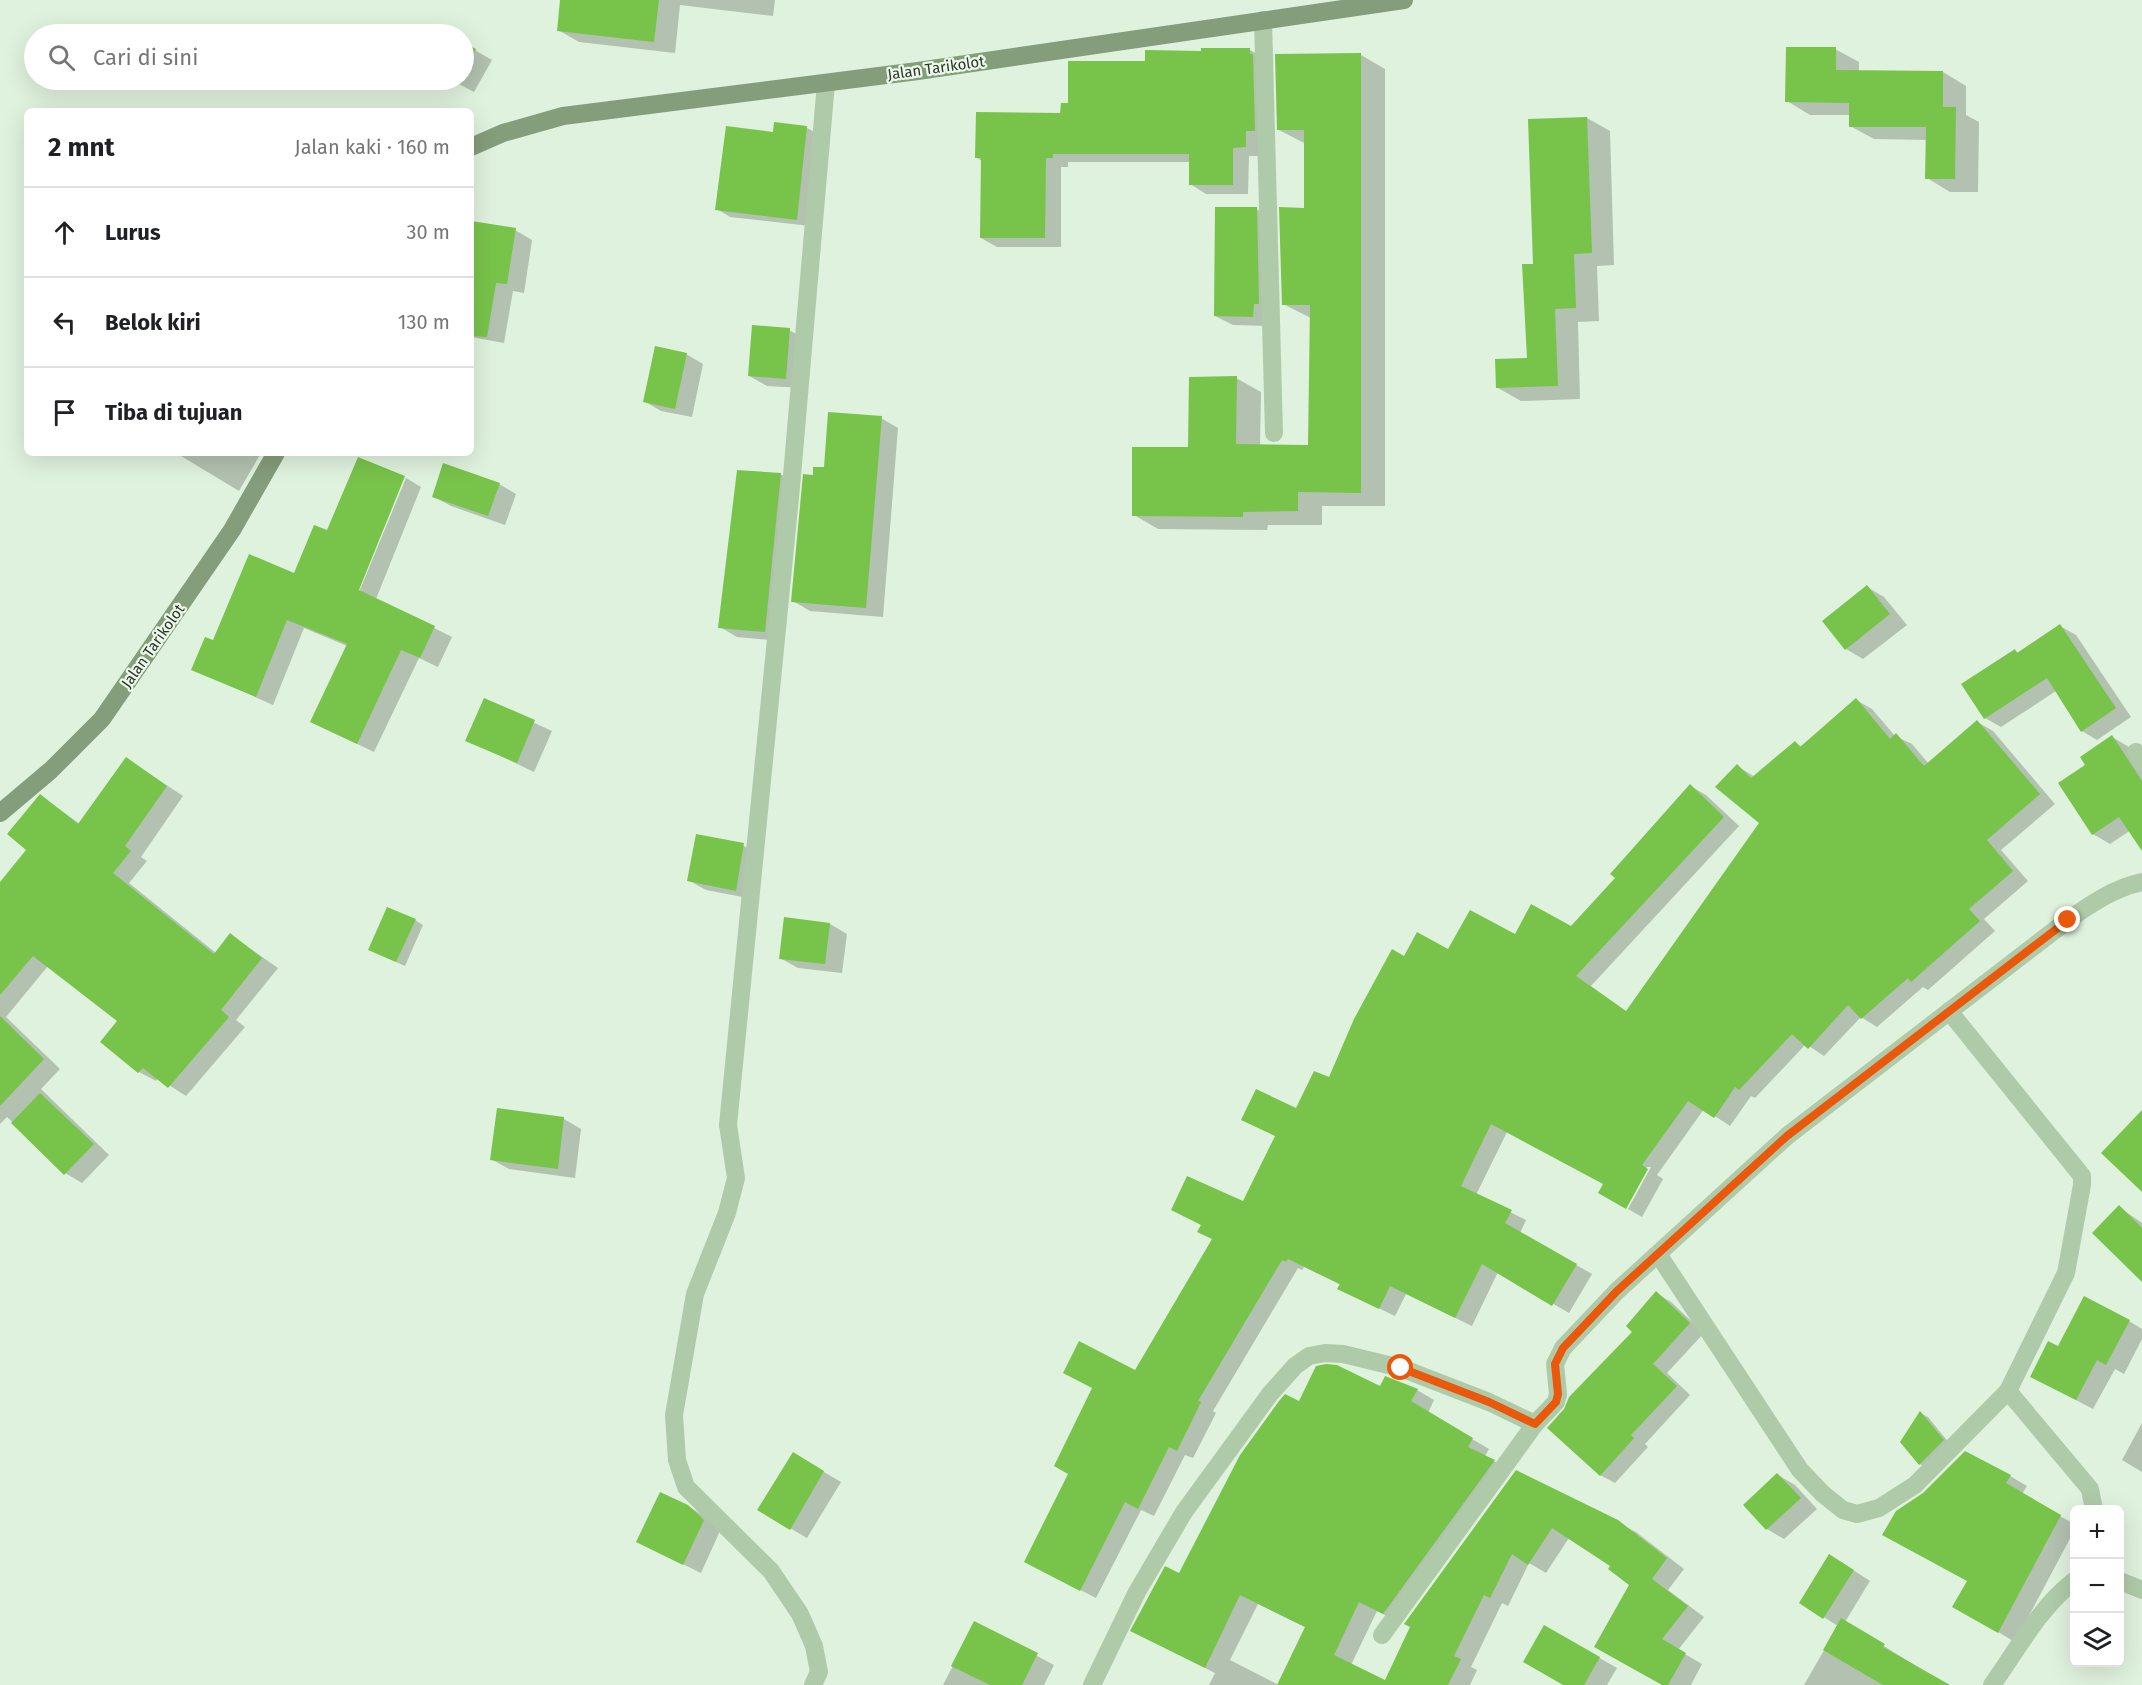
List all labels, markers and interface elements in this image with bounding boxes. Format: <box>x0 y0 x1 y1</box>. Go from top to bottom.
search box <box>24 24 474 90</box>
icon: search <box>45 41 78 74</box>
text: Cari di sini <box>93 44 198 71</box>
street label: Jalan Tarikolot <box>886 52 986 84</box>
text: 2 mnt <box>48 132 115 163</box>
text: Jalan kaki · 160 m <box>295 135 450 159</box>
icon: ahead <box>48 216 81 249</box>
text: Lurus <box>105 219 161 246</box>
text: 30 m <box>406 220 450 244</box>
icon: left <box>48 306 81 339</box>
text: Belok kiri <box>105 309 201 336</box>
text: 130 m <box>398 310 450 334</box>
icon: arrive <box>48 396 81 429</box>
text: Tiba di tujuan <box>105 399 242 426</box>
street label: Jalan Tarikolot <box>118 600 189 691</box>
route end <box>2054 906 2080 932</box>
route start <box>1387 1354 1413 1380</box>
map controls <box>2070 1505 2124 1667</box>
button: + <box>2070 1505 2124 1559</box>
button: − <box>2070 1559 2124 1613</box>
button: layers <box>2070 1613 2124 1667</box>

